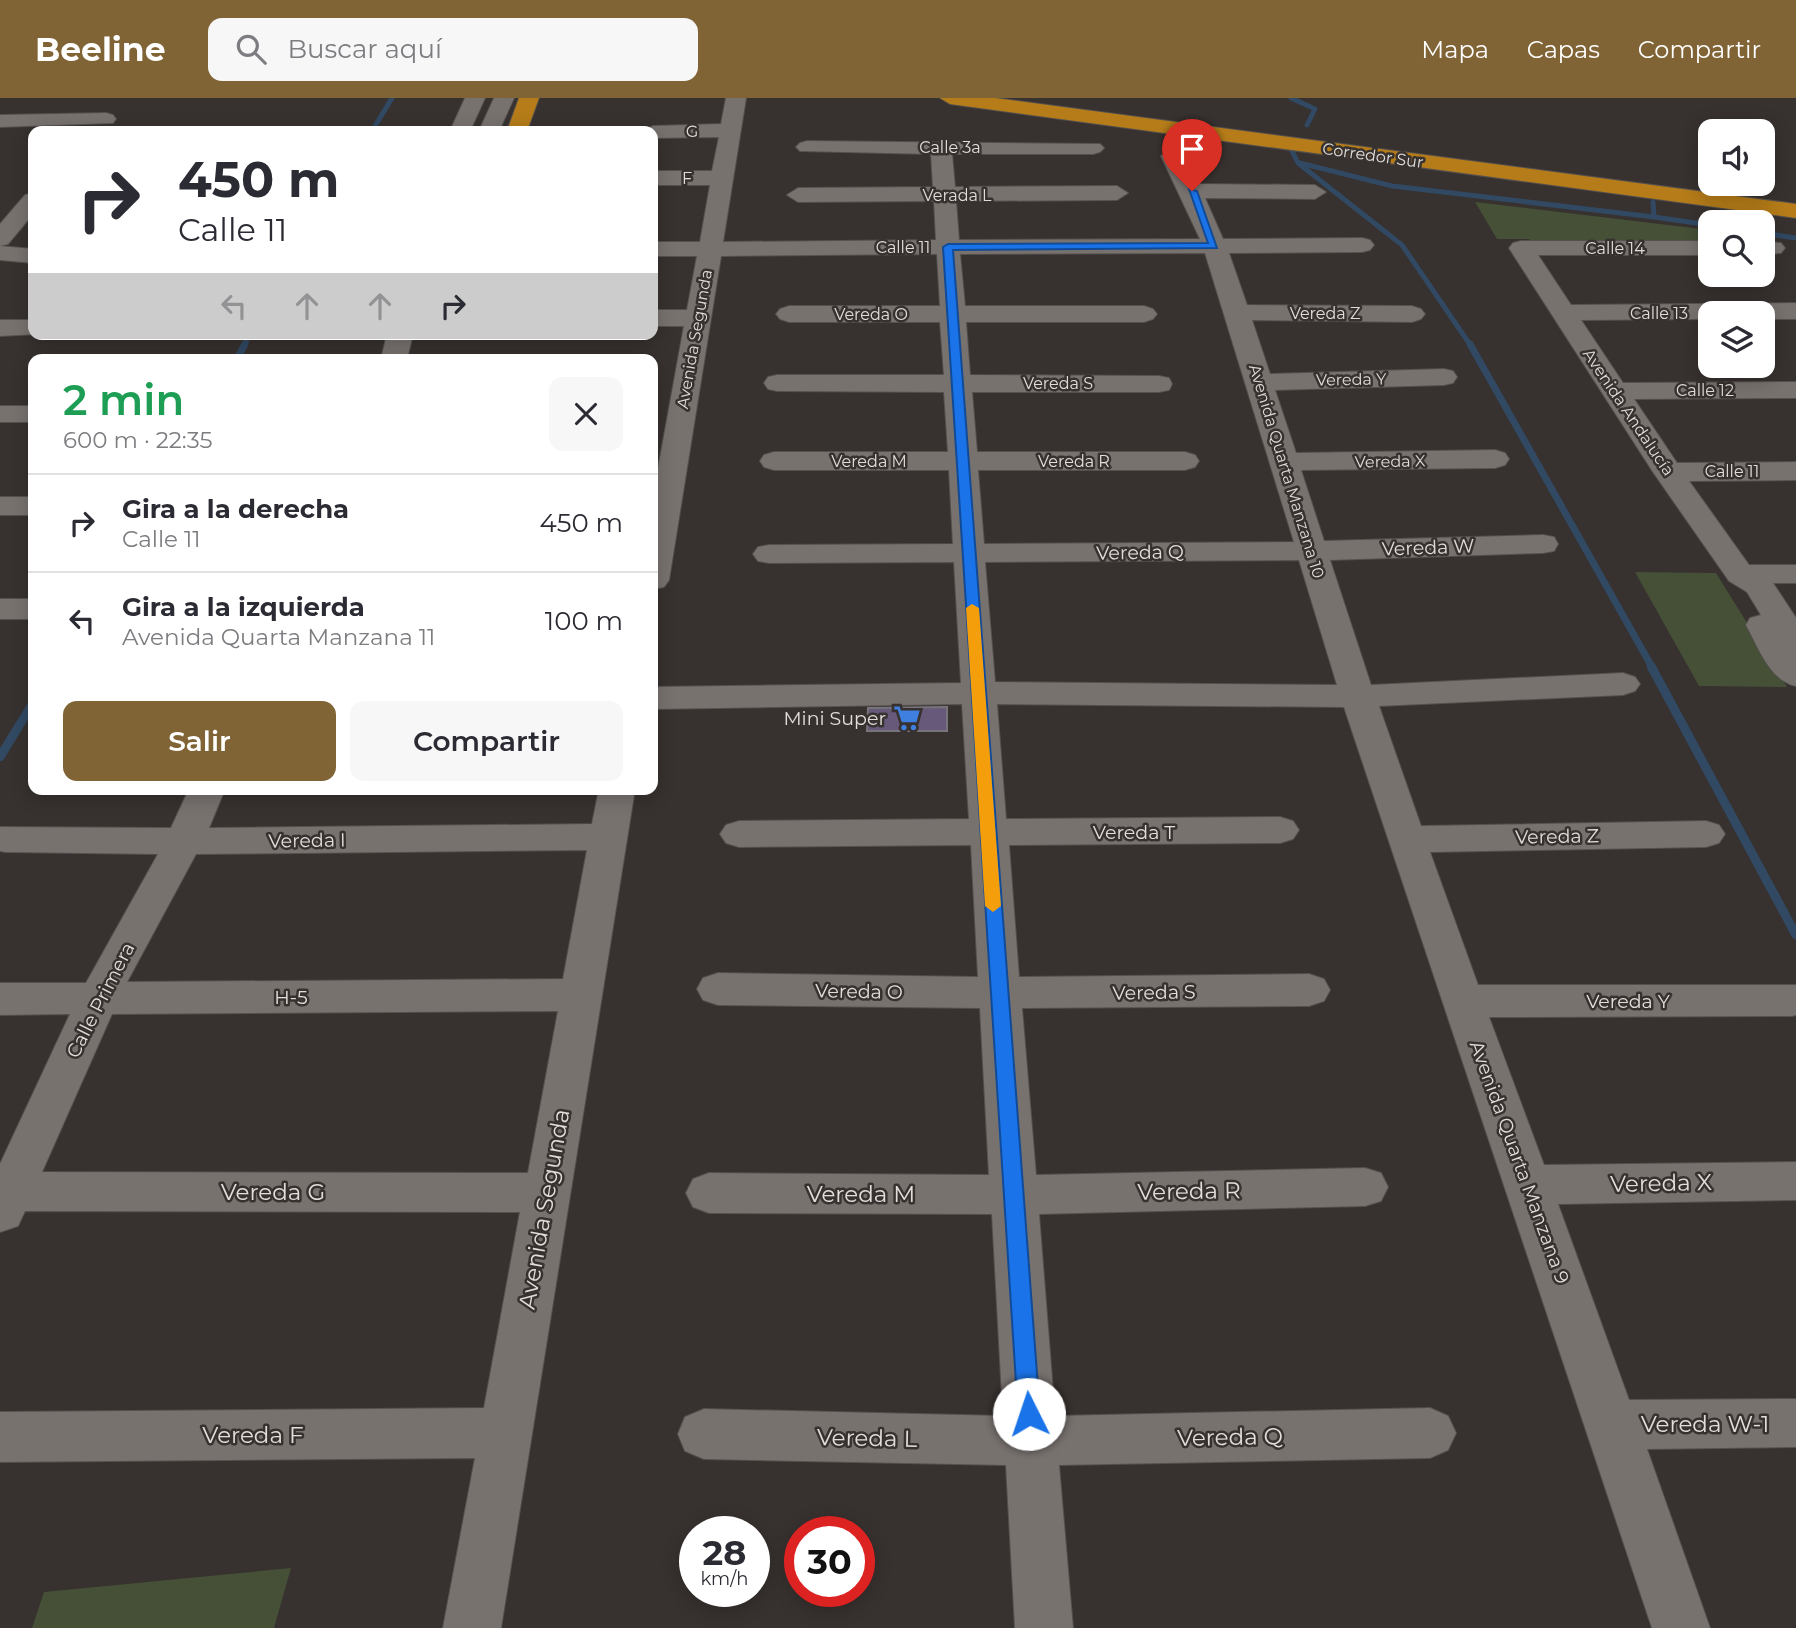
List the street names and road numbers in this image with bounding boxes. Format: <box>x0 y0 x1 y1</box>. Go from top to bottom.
street label: G <box>686 122 698 141</box>
street label: Calle 3a <box>919 138 981 157</box>
street label: Corredor Sur <box>1321 139 1425 172</box>
street label: F <box>682 169 692 188</box>
street label: Verada L <box>922 186 992 205</box>
street label: Calle 11 <box>876 238 930 257</box>
street label: Calle 14 <box>1585 239 1645 258</box>
street label: Avenida Segunda <box>673 268 716 410</box>
street label: Vereda Z <box>1290 304 1360 323</box>
street label: Calle 13 <box>1630 304 1688 323</box>
street label: Vereda O <box>834 305 908 324</box>
street label: Avenida Andalucía <box>1579 345 1678 479</box>
street label: Avenida Quarta Manzana 10 <box>1245 362 1328 580</box>
street label: Vereda Y <box>1316 369 1387 390</box>
street label: Vereda S <box>1023 374 1093 393</box>
street label: Calle 12 <box>1676 381 1734 400</box>
street label: Vereda X <box>1354 451 1426 472</box>
street label: Vereda M <box>831 452 907 471</box>
street label: Vereda R <box>1038 452 1110 471</box>
street label: Calle 11 <box>1705 462 1759 481</box>
street label: Vereda W <box>1381 534 1475 561</box>
street label: Vereda Q <box>1096 540 1184 565</box>
street label: Vereda T <box>1093 821 1175 844</box>
street label: Vereda Z <box>1515 824 1599 849</box>
street label: Vereda I <box>268 828 346 853</box>
street label: Calle Primera <box>61 939 139 1062</box>
street label: Vereda O <box>815 979 903 1004</box>
street label: Vereda S <box>1112 980 1196 1005</box>
street label: H-5 <box>274 986 308 1009</box>
street label: Vereda Y <box>1586 990 1671 1013</box>
street label: Avenida Quarta Manzana 9 <box>1465 1038 1574 1287</box>
street label: Avenida Segunda <box>513 1107 575 1311</box>
street label: Vereda X <box>1610 1168 1712 1198</box>
street label: Vereda R <box>1137 1176 1241 1206</box>
street label: Vereda G <box>221 1178 325 1206</box>
street label: Vereda M <box>807 1180 915 1208</box>
street label: Vereda W-1 <box>1641 1410 1769 1438</box>
street label: Vereda F <box>202 1421 304 1449</box>
street label: Vereda Q <box>1177 1422 1283 1452</box>
street label: Vereda L <box>817 1423 918 1453</box>

